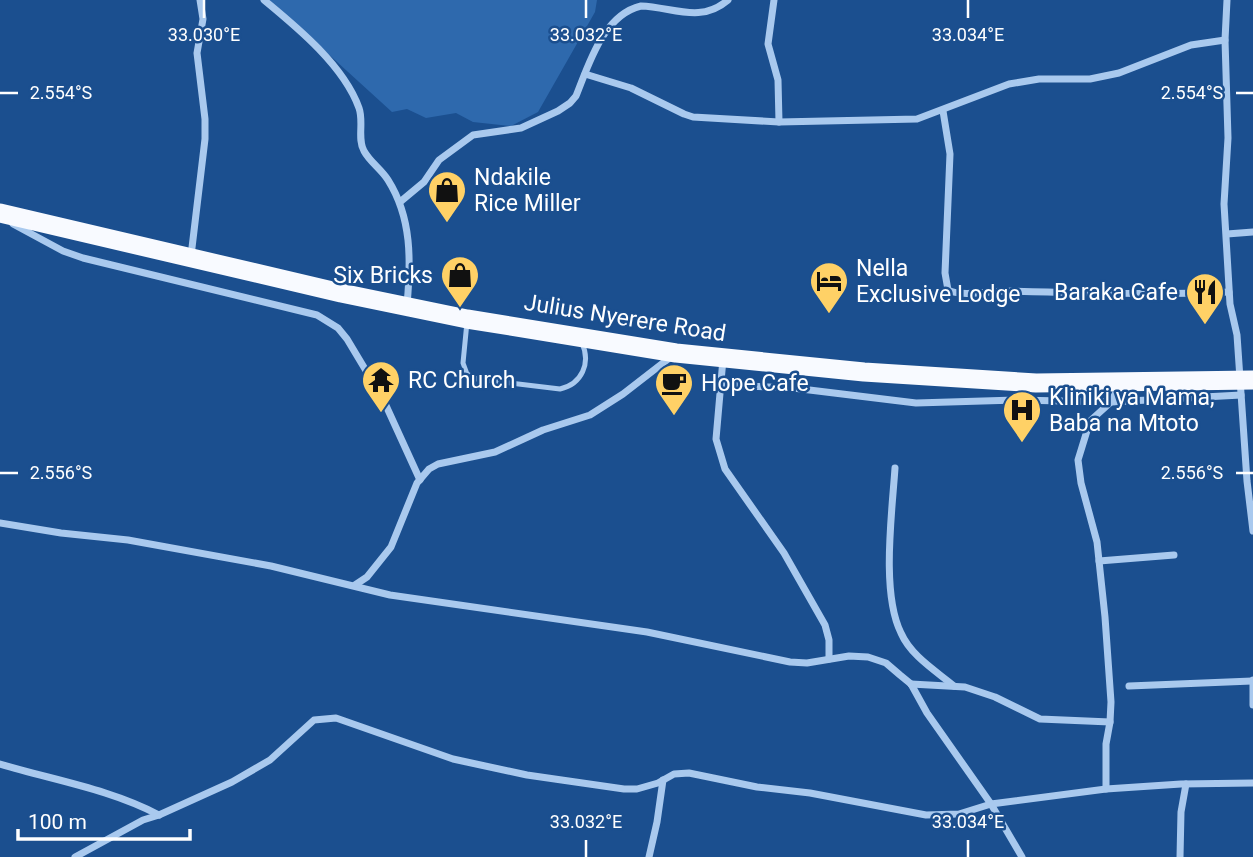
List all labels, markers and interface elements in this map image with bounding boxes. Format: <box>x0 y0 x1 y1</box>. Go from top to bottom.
text: 33.030°E <box>168 24 240 45</box>
text: 33.032°E <box>550 24 622 45</box>
text: 33.034°E <box>932 24 1004 45</box>
text: 2.554°S <box>30 82 93 103</box>
text: 2.554°S <box>1161 82 1224 103</box>
place label: Ndakile Rice Miller <box>474 164 581 217</box>
shop icon: Ndakile Rice Miller <box>426 169 468 224</box>
shop icon: Six Bricks <box>439 254 481 309</box>
place label: Nella Exclusive Lodge <box>856 255 1021 308</box>
hotel icon: Nella Exclusive Lodge <box>808 260 850 315</box>
place label: Six Bricks <box>333 262 433 289</box>
restaurant icon: Baraka Cafe <box>1184 271 1226 326</box>
place label: Baraka Cafe <box>1054 279 1178 306</box>
street label: Julius Nyerere Road <box>522 289 728 347</box>
temple icon: RC Church <box>360 359 402 414</box>
cafe icon: Hope Cafe <box>653 362 695 417</box>
place label: RC Church <box>408 367 515 394</box>
place label: Hope Cafe <box>701 370 809 397</box>
place label: Kliniki ya Mama, Baba na Mtoto <box>1049 384 1215 437</box>
hospital icon: Kliniki ya Mama, Baba na Mtoto <box>1001 389 1043 444</box>
text: 2.556°S <box>30 462 93 483</box>
text: 2.556°S <box>1161 462 1224 483</box>
scale bar <box>18 798 189 842</box>
text: 100 m <box>28 810 87 834</box>
text: 33.032°E <box>550 811 622 832</box>
text: 33.034°E <box>932 811 1004 832</box>

